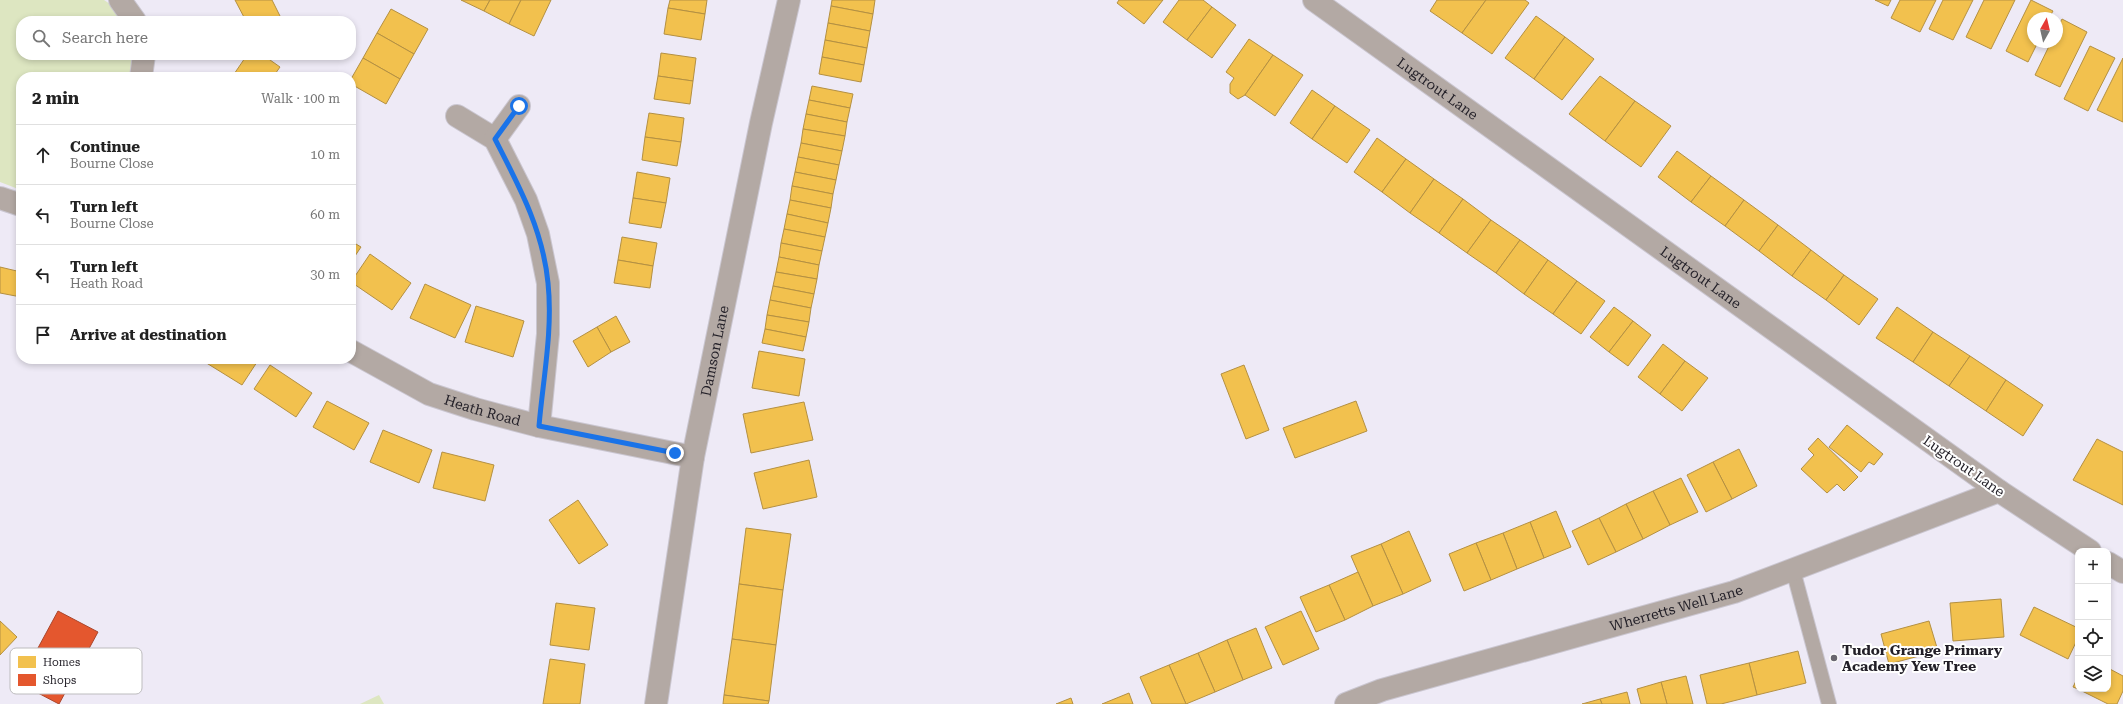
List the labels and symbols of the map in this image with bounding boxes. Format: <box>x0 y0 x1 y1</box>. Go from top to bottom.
north arrow <box>2027 12 2063 48</box>
street label: Lugtrout Lane <box>1394 54 1481 123</box>
route start <box>510 97 528 115</box>
street label: Lugtrout Lane <box>1657 243 1745 312</box>
street label: Damson Lane <box>698 304 732 398</box>
street label: Heath Road <box>442 392 522 429</box>
street label: Lugtrout Lane <box>1920 432 2008 500</box>
route end <box>666 444 684 462</box>
street label: Wherretts Well Lane <box>1608 581 1745 634</box>
place label: Tudor Grange Primary Academy Yew Tree <box>1842 642 2003 674</box>
legend <box>10 648 142 694</box>
marker: Tudor Grange Primary Academy Yew Tree <box>1829 653 1839 663</box>
text: Homes <box>43 656 80 669</box>
text: Shops <box>43 674 76 687</box>

